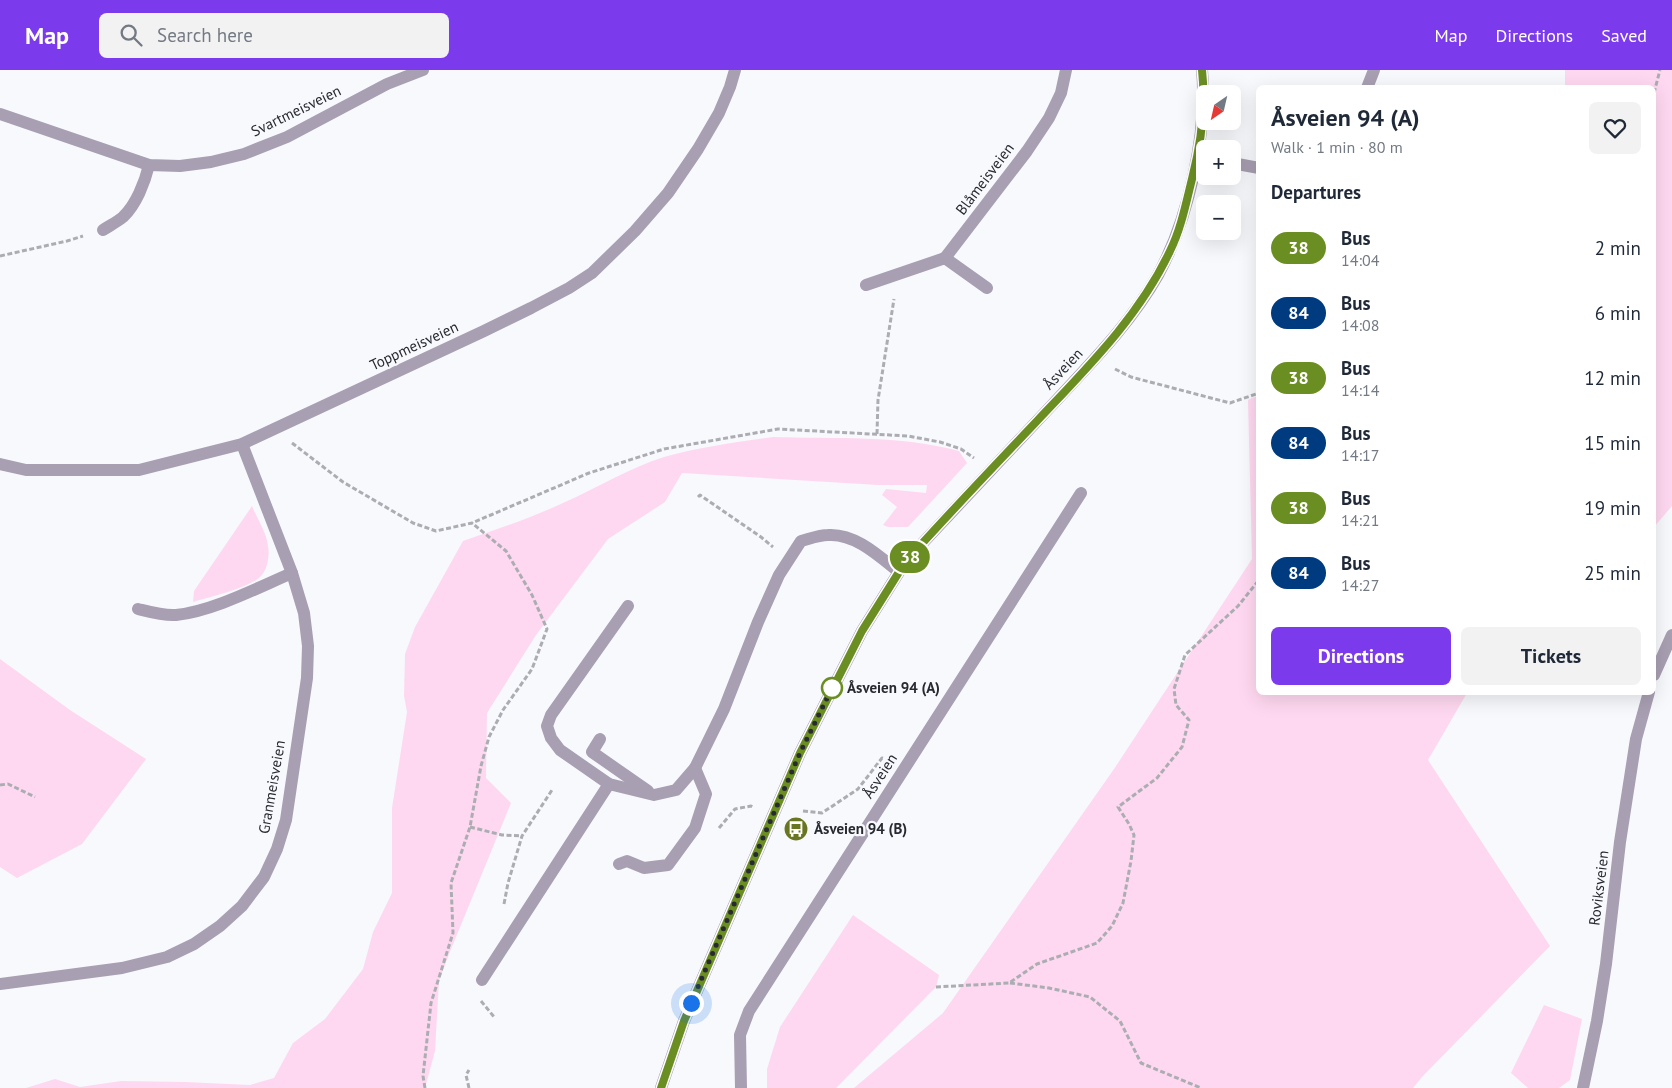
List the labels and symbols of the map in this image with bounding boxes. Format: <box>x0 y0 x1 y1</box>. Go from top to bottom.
street label: Svartmeisveien <box>248 81 344 141</box>
north arrow <box>1196 85 1241 130</box>
street label: Blåmeisveien <box>951 139 1018 218</box>
street label: Toppmeisveien <box>367 317 461 374</box>
street label: Åsveien <box>1039 344 1087 393</box>
line badge: 38 <box>888 541 932 573</box>
marker: Åsveien 94 (A) <box>821 677 843 699</box>
place label: Åsveien 94 (A) <box>847 678 940 697</box>
street label: Granmeisveien <box>254 739 289 835</box>
street label: Åsveien <box>858 750 901 802</box>
bus stop icon: Åsveien 94 (B) <box>783 816 809 842</box>
place label: Åsveien 94 (B) <box>814 819 907 838</box>
street label: Roviksveien <box>1584 849 1613 926</box>
your location <box>679 991 704 1016</box>

